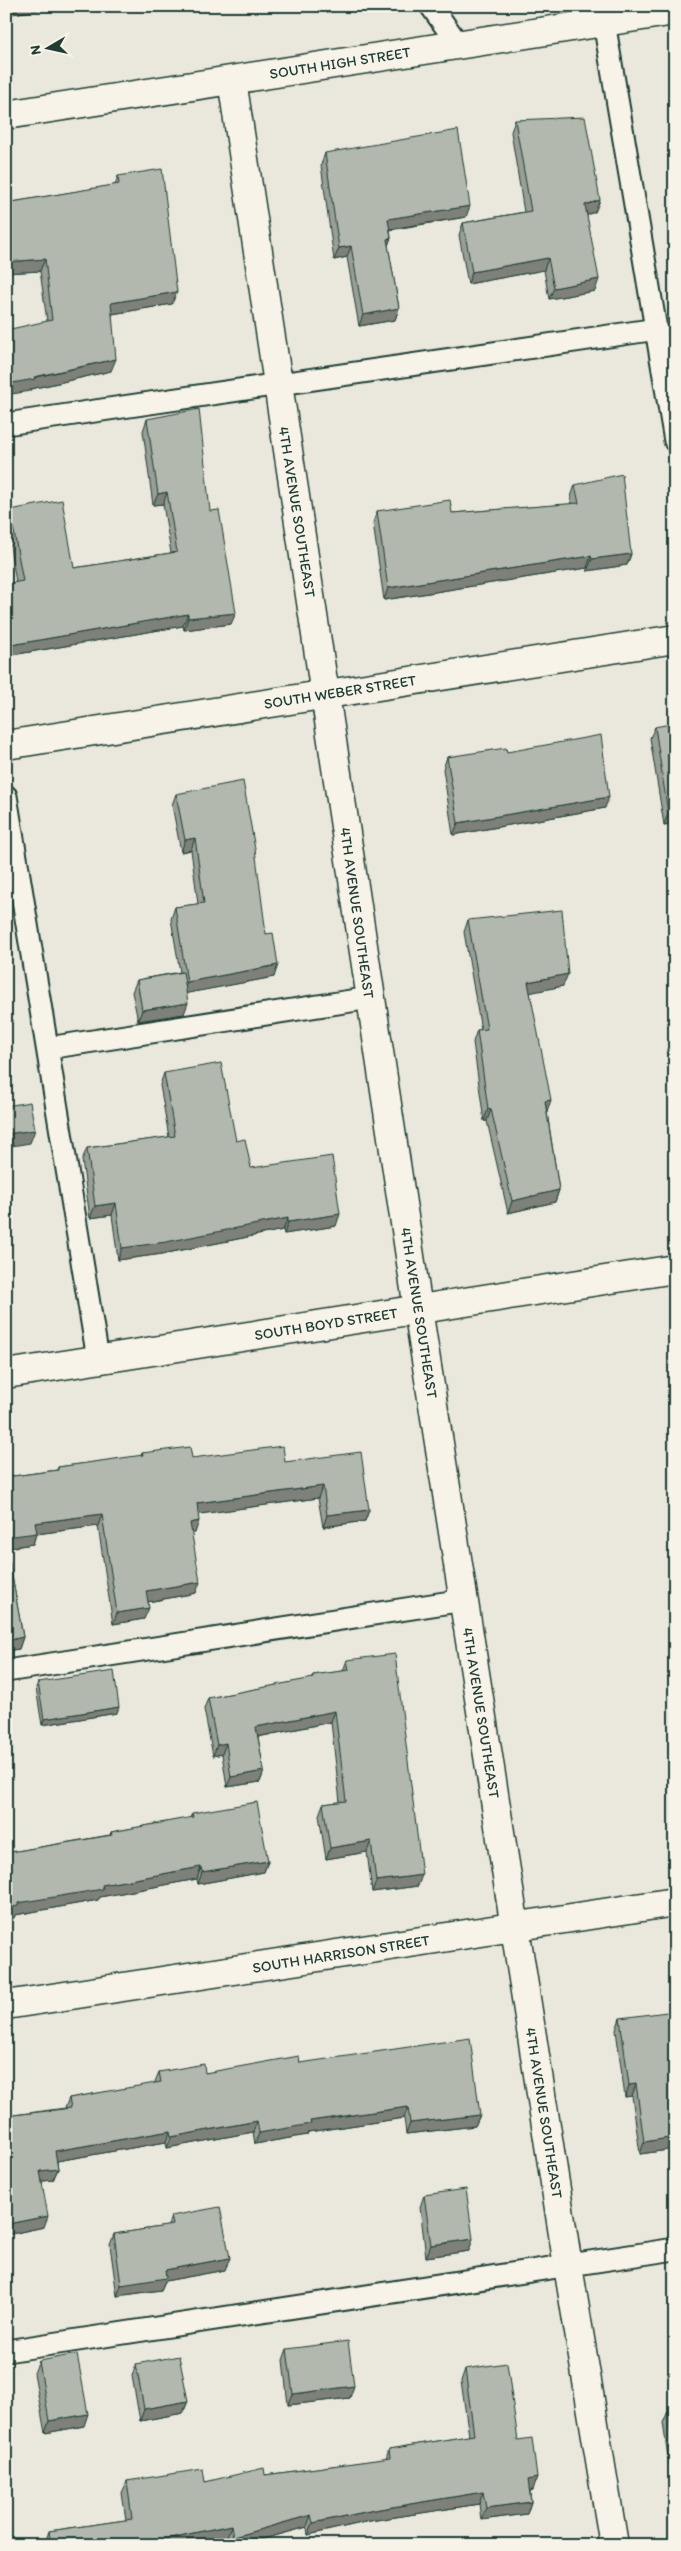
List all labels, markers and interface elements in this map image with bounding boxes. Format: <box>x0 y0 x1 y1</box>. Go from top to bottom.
north arrow <box>22 22 72 72</box>
street label: SOUTH HIGH STREET <box>268 43 412 83</box>
text: N <box>27 44 45 56</box>
street label: 4TH AVENUE SOUTHEAST <box>275 425 319 599</box>
street label: SOUTH WEBER STREET <box>262 671 418 713</box>
street label: 4TH AVENUE SOUTHEAST <box>336 826 378 1000</box>
street label: 4TH AVENUE SOUTHEAST <box>397 1226 441 1400</box>
street label: SOUTH BOYD STREET <box>253 1304 400 1344</box>
street label: 4TH AVENUE SOUTHEAST <box>459 1626 503 1800</box>
street label: SOUTH HARRISON STREET <box>251 1931 432 1977</box>
street label: 4TH AVENUE SOUTHEAST <box>522 2026 566 2200</box>

